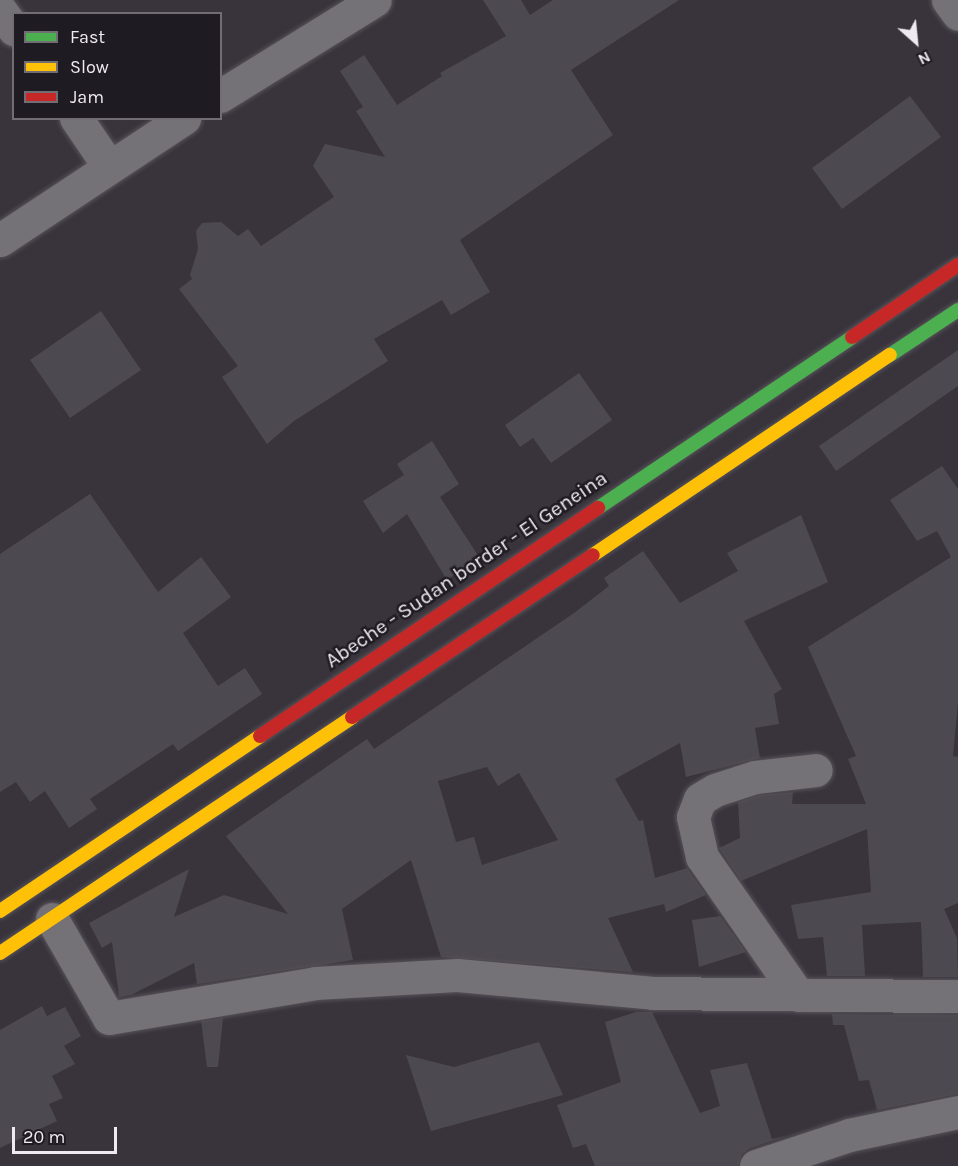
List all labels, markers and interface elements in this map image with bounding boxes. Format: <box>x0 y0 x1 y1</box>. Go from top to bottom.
legend <box>12 12 222 120</box>
north arrow <box>886 12 946 72</box>
text: Fast <box>70 26 105 48</box>
text: N <box>915 47 934 70</box>
text: Slow <box>70 56 109 78</box>
text: Jam <box>70 86 104 108</box>
street label: Abeche - Sudan border - El Geneina <box>320 465 612 673</box>
scale bar <box>15 1115 120 1153</box>
text: 20 m <box>23 1126 65 1148</box>

